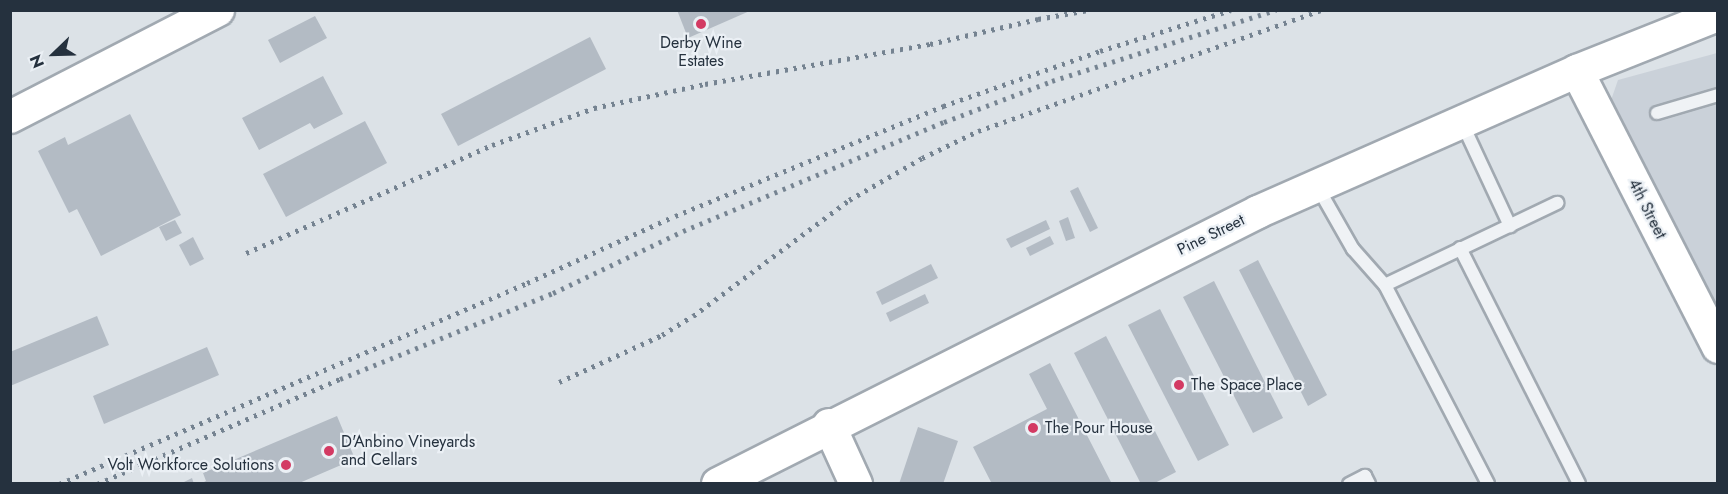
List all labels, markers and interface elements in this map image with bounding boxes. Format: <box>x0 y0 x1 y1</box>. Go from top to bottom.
marker: Derby Wine Estates <box>694 17 708 31</box>
north arrow <box>24 24 84 84</box>
place label: Derby Wine Estates <box>660 33 742 71</box>
text: N <box>24 51 50 72</box>
street label: 4th Street <box>1624 176 1670 242</box>
street label: Pine Street <box>1174 210 1248 260</box>
place label: The Space Place <box>1191 375 1302 395</box>
marker: The Space Place <box>1172 378 1186 392</box>
place label: The Pour House <box>1045 418 1153 438</box>
marker: The Pour House <box>1026 421 1040 435</box>
place label: D'Anbino Vineyards and Cellars <box>341 432 475 470</box>
marker: D'Anbino Vineyards and Cellars <box>322 444 336 458</box>
place label: Volt Workforce Solutions <box>107 455 274 475</box>
marker: Volt Workforce Solutions <box>279 458 293 472</box>

